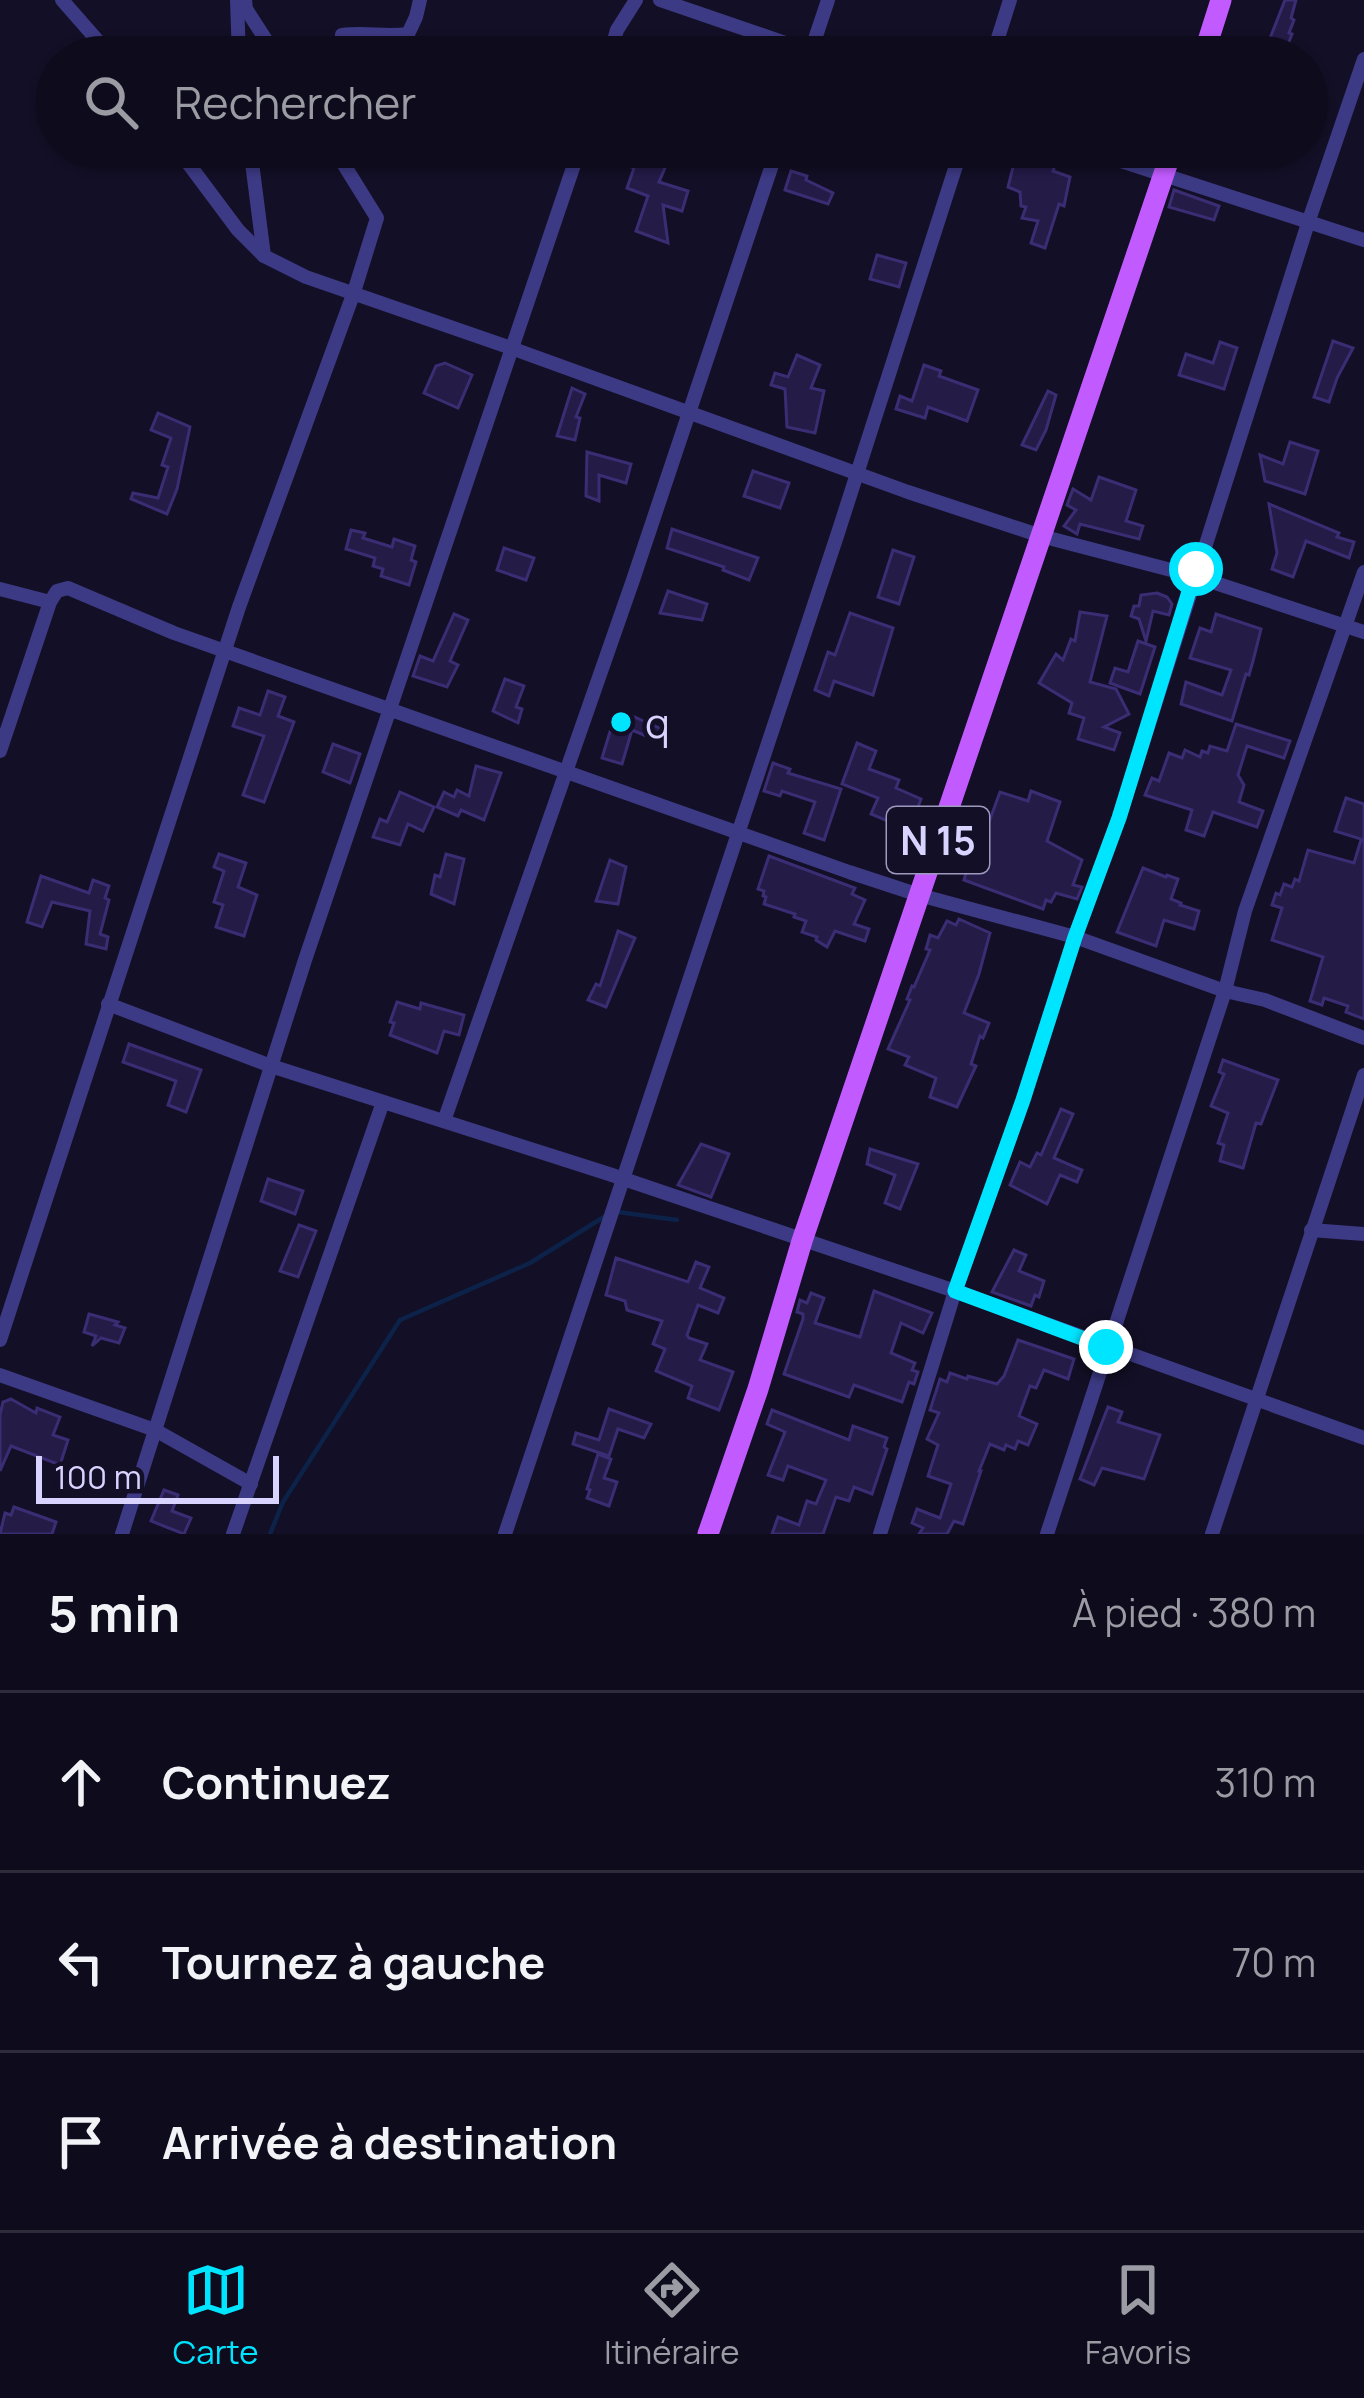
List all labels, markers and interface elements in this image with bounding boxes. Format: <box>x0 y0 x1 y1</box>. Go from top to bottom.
search box <box>36 36 1328 168</box>
icon: search <box>78 69 144 135</box>
text: Rechercher <box>174 71 417 133</box>
route start <box>1169 542 1223 596</box>
place label: q <box>645 693 670 751</box>
marker: q <box>608 709 634 735</box>
road number: N 15 <box>887 807 989 873</box>
route end <box>1079 1320 1133 1374</box>
scale bar <box>36 1450 279 1503</box>
text: 100 m <box>54 1454 142 1499</box>
text: 5 min <box>48 1578 180 1647</box>
text: À pied · 380 m <box>1072 1585 1316 1639</box>
icon: ahead <box>48 1749 114 1815</box>
text: Continuez <box>162 1751 391 1813</box>
text: 310 m <box>1215 1755 1316 1809</box>
icon: left <box>48 1929 114 1995</box>
text: Tournez à gauche <box>162 1931 545 1993</box>
text: 70 m <box>1232 1935 1316 1989</box>
icon: arrive <box>48 2109 114 2175</box>
text: Arrivée à destination <box>162 2111 617 2173</box>
tab: Carte <box>173 2257 258 2374</box>
tab: Itinéraire <box>604 2257 740 2374</box>
tab: Favoris <box>1085 2257 1191 2374</box>

